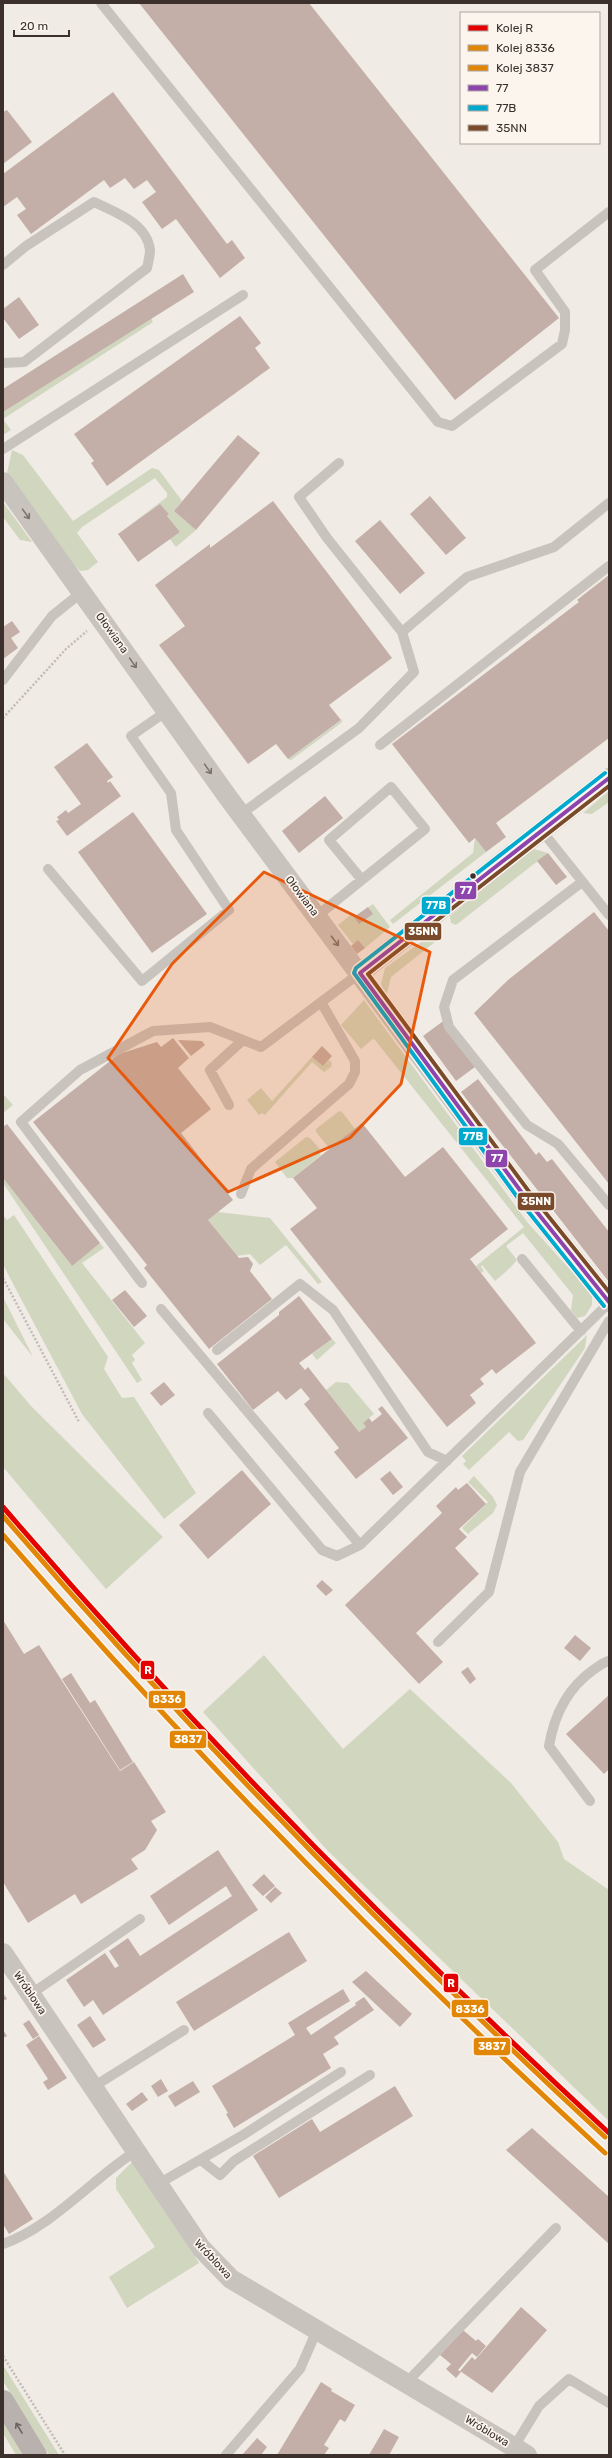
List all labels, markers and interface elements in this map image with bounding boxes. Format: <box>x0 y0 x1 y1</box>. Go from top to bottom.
scale bar <box>14 12 69 38</box>
legend <box>460 12 600 144</box>
text: 20 m <box>20 19 48 33</box>
text: Kolej R <box>496 21 533 35</box>
text: Kolej 8336 <box>496 41 555 55</box>
text: Kolej 3837 <box>496 61 554 75</box>
text: 77 <box>496 81 508 95</box>
text: 77B <box>496 101 516 115</box>
text: 35NN <box>496 121 527 135</box>
one-way arrow <box>22 508 30 519</box>
street label: Ołowiana <box>93 610 131 656</box>
one-way arrow <box>129 657 137 668</box>
one-way arrow <box>204 763 212 774</box>
unlabelled marker <box>468 871 478 881</box>
street label: Ołowiana <box>283 873 321 919</box>
line badge: 77 <box>454 881 477 900</box>
text: 77 <box>460 884 473 897</box>
line badge: 77B <box>421 896 451 915</box>
text: 77B <box>426 899 446 912</box>
line badge: 35NN <box>404 922 442 941</box>
text: 35NN <box>408 925 438 938</box>
one-way arrow <box>331 935 340 946</box>
line badge: 77B <box>458 1127 488 1146</box>
text: 77B <box>463 1130 483 1143</box>
line badge: 77 <box>485 1149 508 1168</box>
text: 77 <box>491 1152 504 1165</box>
line badge: 35NN <box>517 1192 555 1211</box>
text: 35NN <box>521 1195 551 1208</box>
line badge: R <box>140 1660 155 1680</box>
text: R <box>144 1664 152 1677</box>
line badge: 8336 <box>148 1690 186 1709</box>
text: 8336 <box>152 1693 182 1706</box>
line badge: 3837 <box>169 1730 207 1749</box>
text: 3837 <box>174 1733 203 1746</box>
street label: Wróblowa <box>11 1969 49 2017</box>
line badge: R <box>443 1973 459 1993</box>
text: R <box>447 1977 455 1990</box>
line badge: 8336 <box>451 1999 489 2018</box>
text: 8336 <box>455 2003 485 2016</box>
line badge: 3837 <box>473 2037 511 2056</box>
text: 3837 <box>478 2040 507 2053</box>
street label: Wróblowa <box>191 2237 235 2281</box>
street label: Wróblowa <box>463 2413 511 2449</box>
one-way arrow <box>15 2422 23 2434</box>

